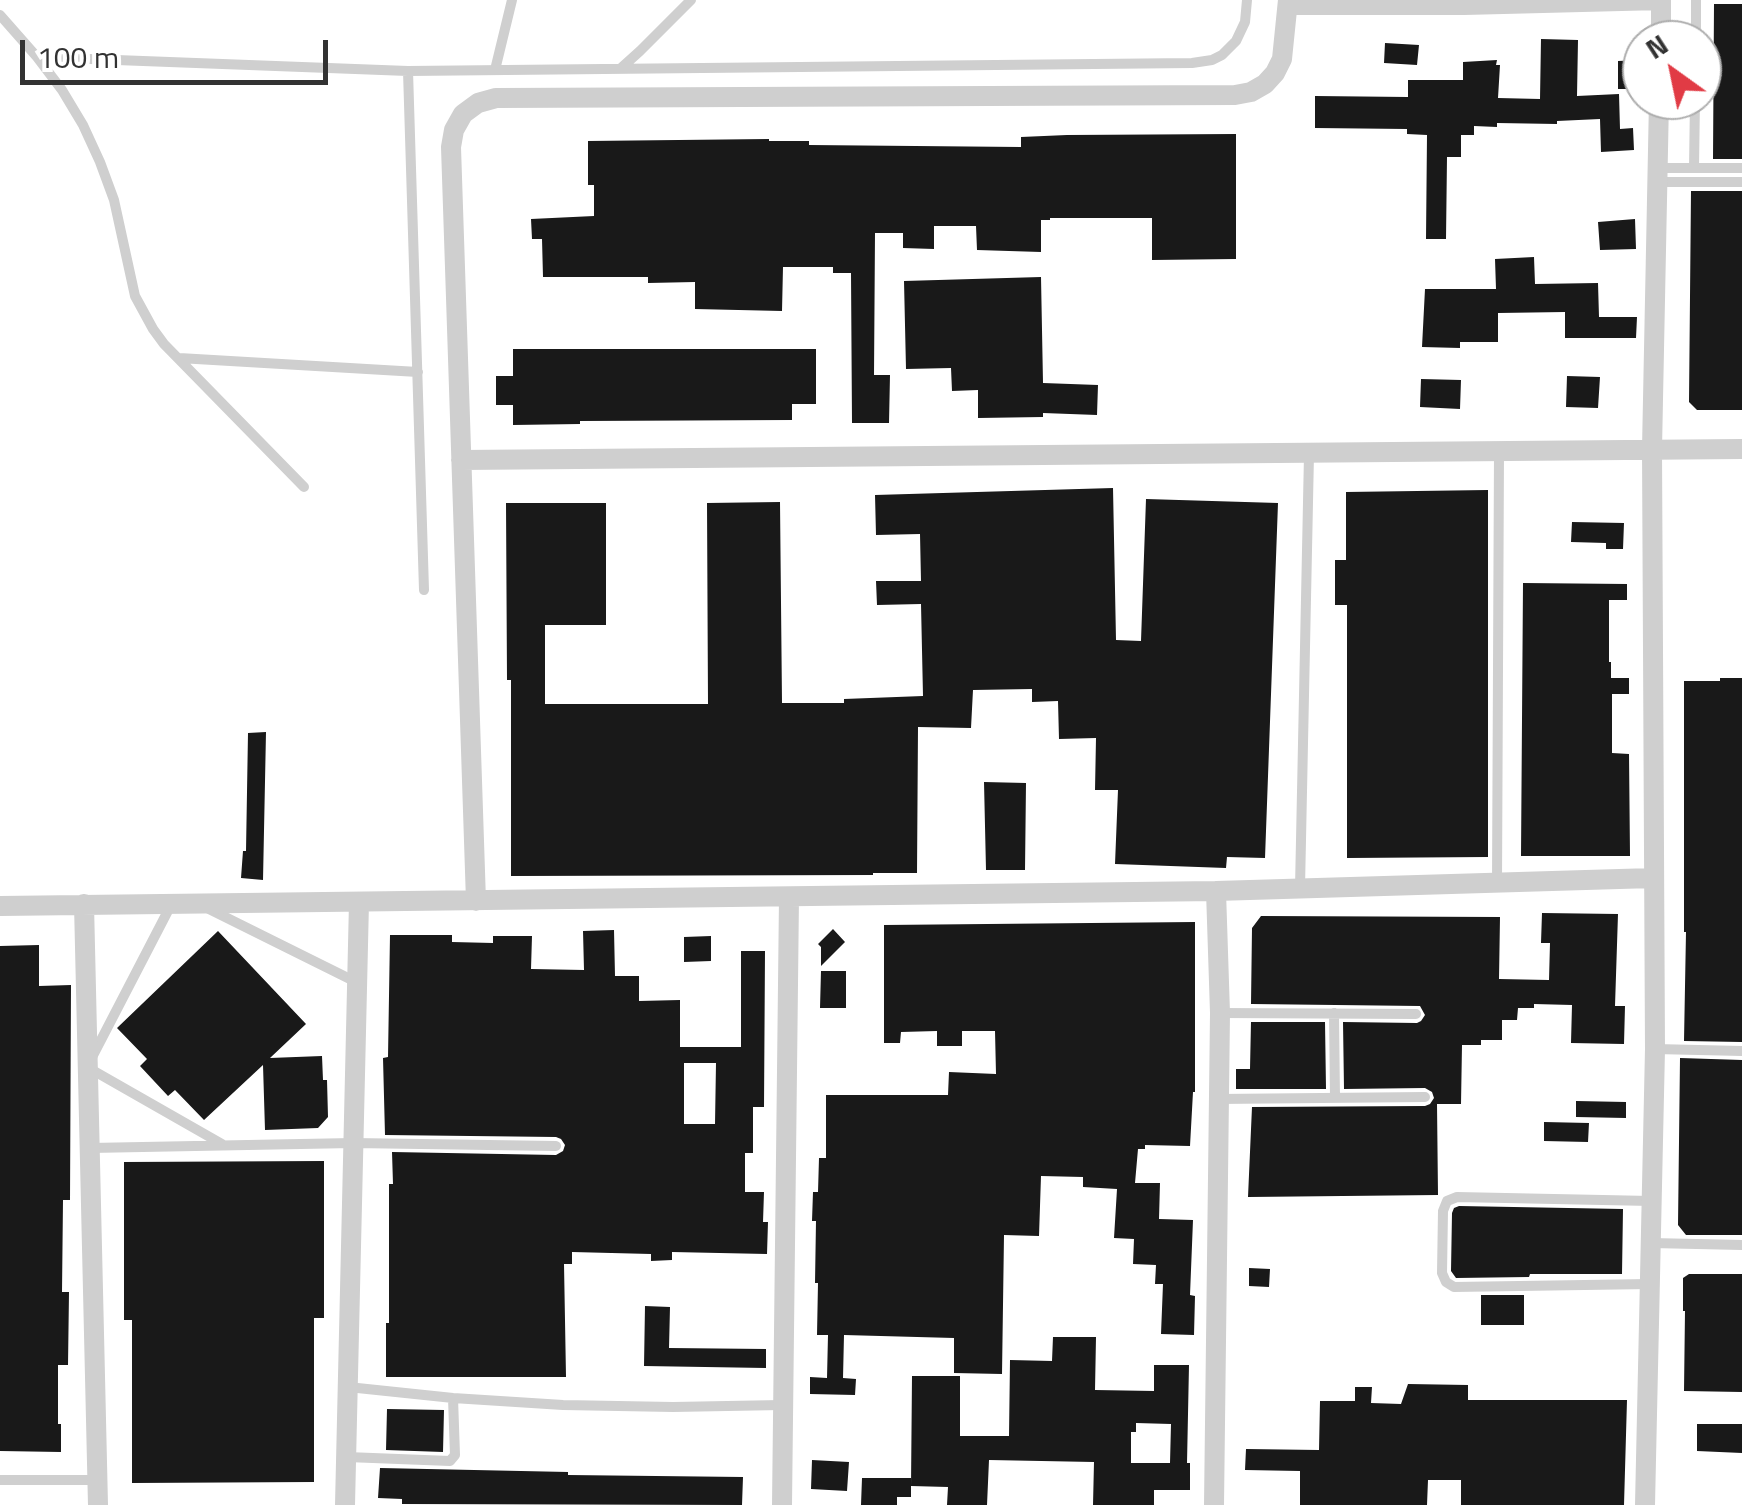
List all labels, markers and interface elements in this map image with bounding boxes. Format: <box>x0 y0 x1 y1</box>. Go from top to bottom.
scale bar <box>25 20 332 82</box>
north arrow <box>1622 20 1722 120</box>
text: N <box>1637 23 1676 69</box>
text: 100 m <box>37 34 119 80</box>

